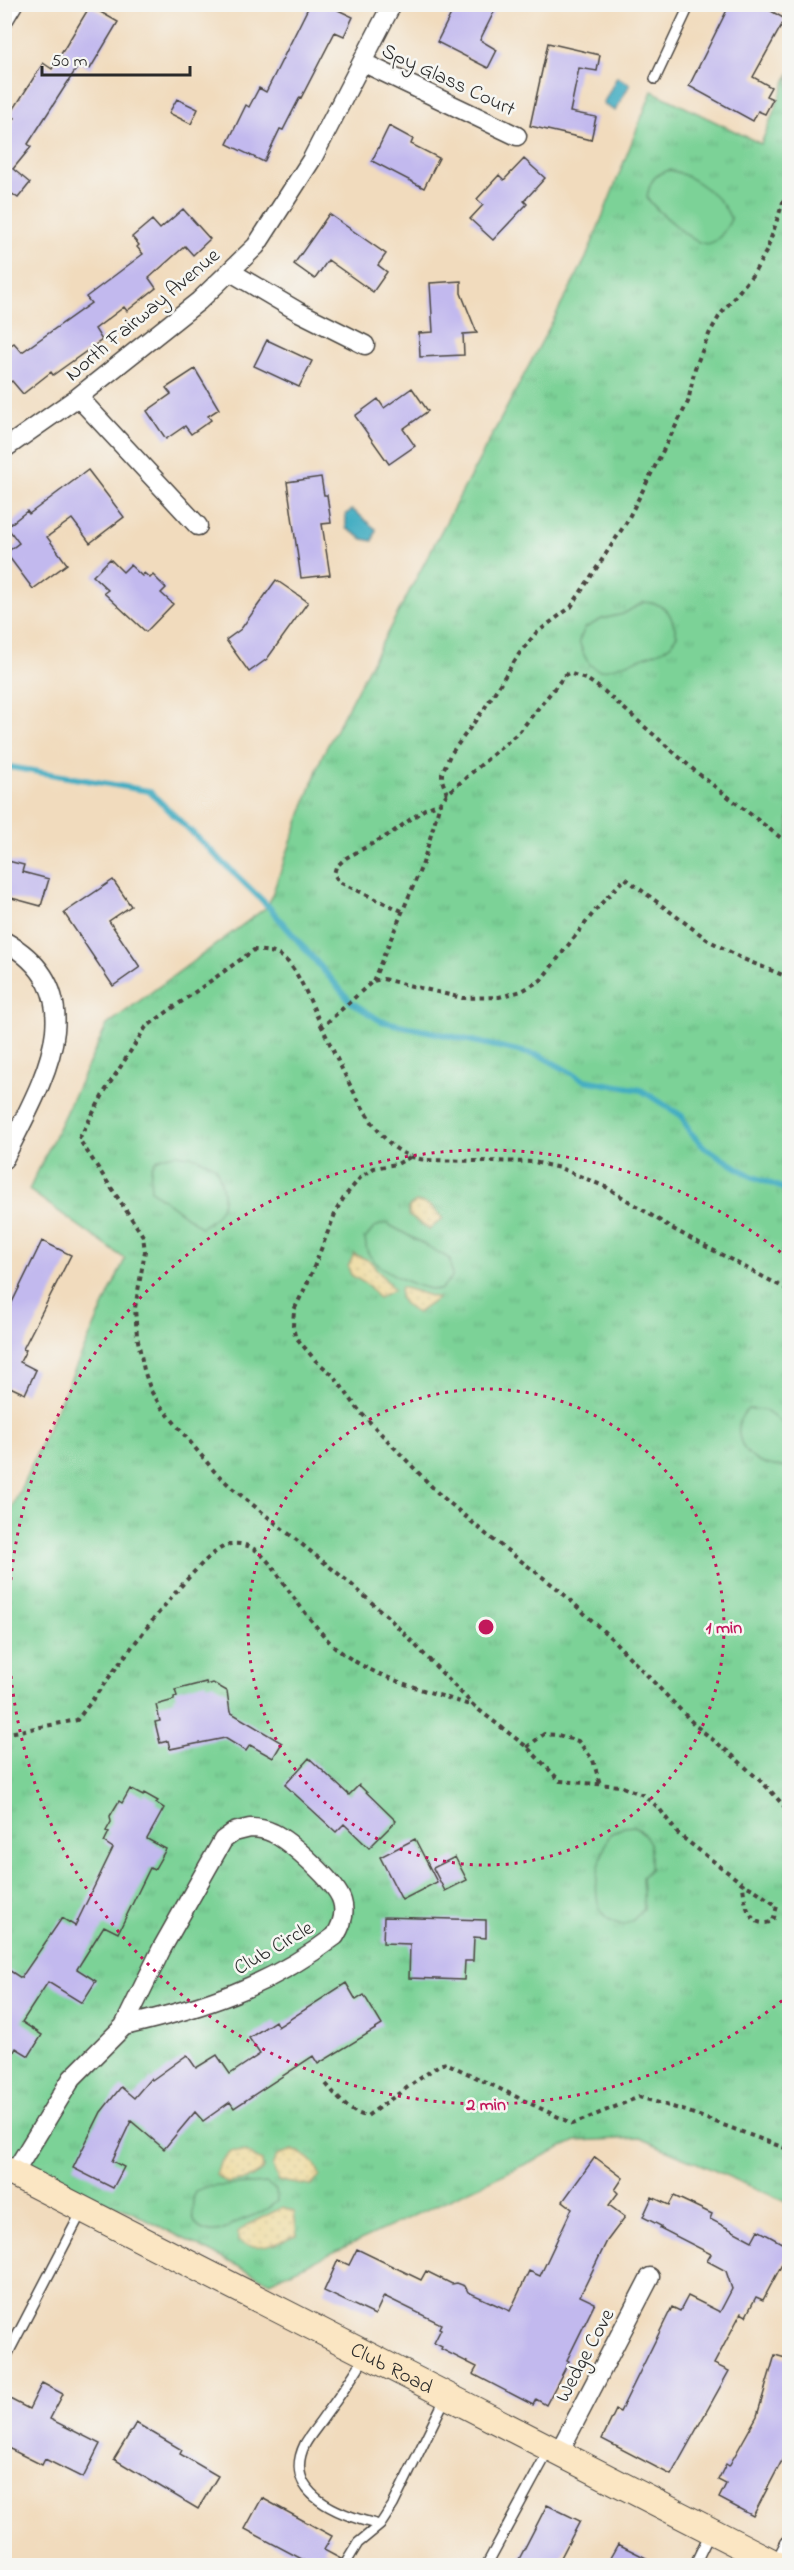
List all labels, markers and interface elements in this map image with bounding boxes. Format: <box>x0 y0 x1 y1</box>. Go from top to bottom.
street label: Spy Glass Court <box>376 37 520 127</box>
scale bar <box>42 39 190 77</box>
text: 50 m <box>51 49 88 75</box>
street label: North Fairway Avenue <box>59 241 229 391</box>
text: 1 min <box>706 1616 742 1642</box>
centre of rings <box>476 1617 496 1637</box>
street label: Club Circle <box>229 1914 320 1984</box>
text: 2 min <box>465 2093 506 2119</box>
street label: Wedge Cove <box>549 2303 625 2409</box>
street label: Club Road <box>345 2336 438 2403</box>

